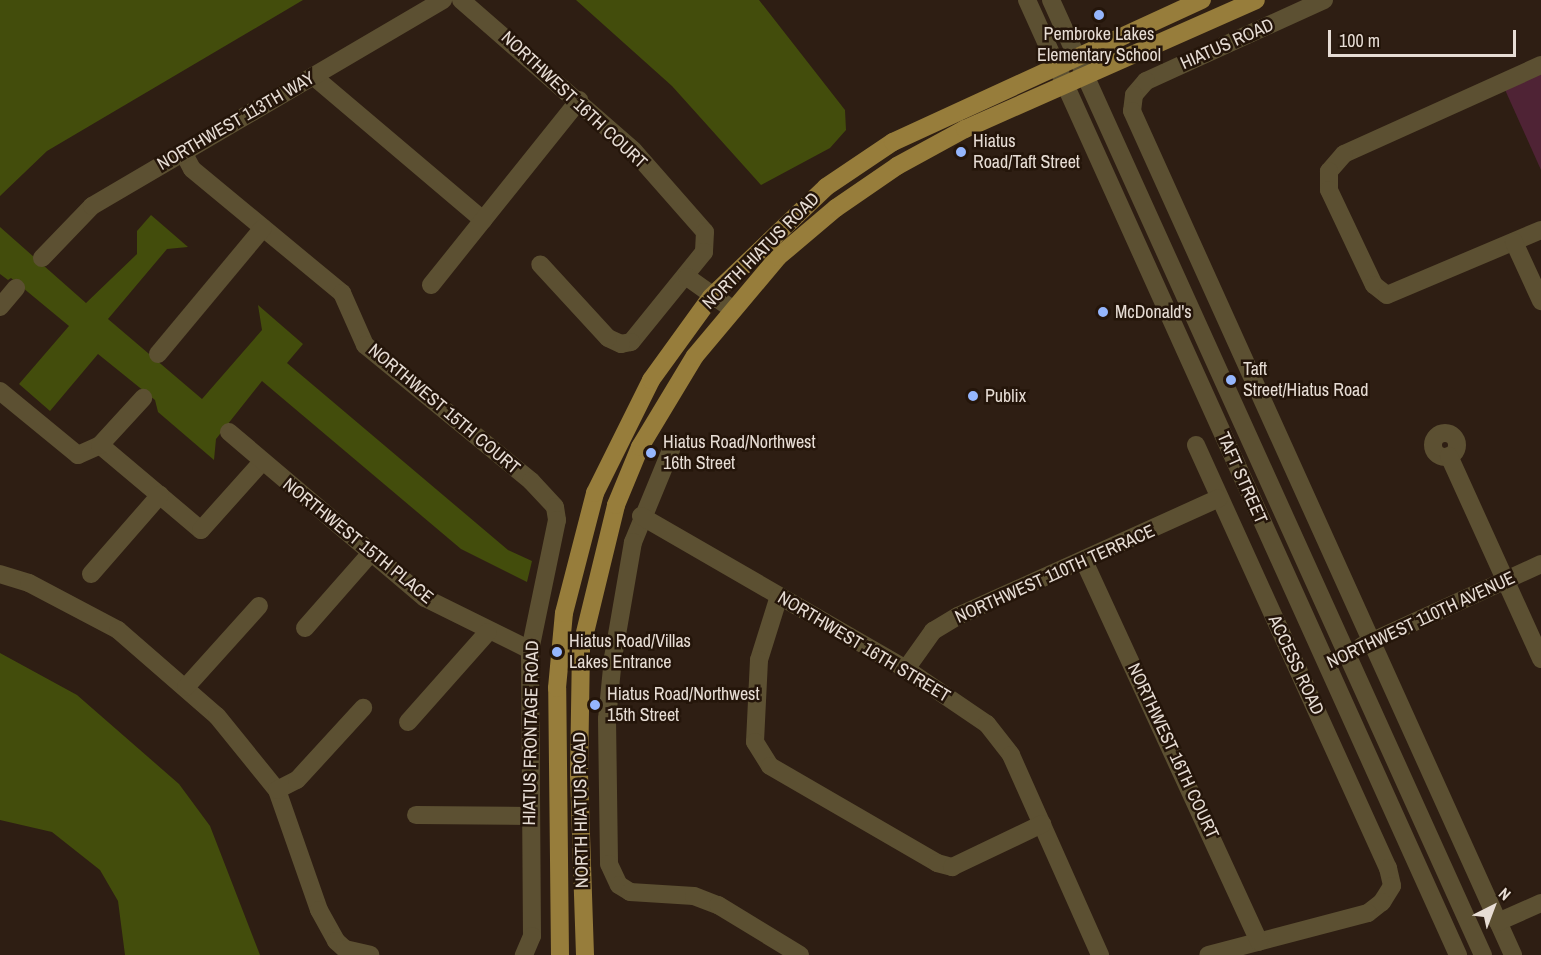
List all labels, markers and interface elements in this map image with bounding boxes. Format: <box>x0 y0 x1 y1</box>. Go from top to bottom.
marker: Pembroke Lakes Elementary School <box>1092 8 1106 22</box>
street label: HIATUS ROAD <box>1177 14 1277 74</box>
scale bar <box>1331 18 1518 56</box>
place label: Pembroke Lakes Elementary School <box>1037 24 1161 66</box>
street label: NORTHWEST 16TH COURT <box>497 27 651 173</box>
text: 100 m <box>1339 28 1380 53</box>
street label: NORTHWEST 113TH WAY <box>153 67 319 175</box>
place label: Hiatus Road/Taft Street <box>973 131 1080 174</box>
marker: Hiatus Road/Taft Street <box>954 145 968 159</box>
street label: NORTH HIATUS ROAD <box>698 188 824 314</box>
place label: McDonald's <box>1115 301 1192 323</box>
marker: McDonald's <box>1096 305 1110 319</box>
street label: NORTHWEST 15TH COURT <box>364 339 524 479</box>
place label: Taft Street/Hiatus Road <box>1243 359 1369 401</box>
marker: Taft Street/Hiatus Road <box>1224 373 1238 387</box>
place label: Publix <box>985 385 1026 407</box>
marker: Publix <box>966 389 980 403</box>
street label: TAFT STREET <box>1212 429 1272 527</box>
place label: Hiatus Road/Northwest 16th Street <box>663 432 816 474</box>
marker: Hiatus Road/Northwest 16th Street <box>644 446 658 460</box>
street label: NORTHWEST 15TH PLACE <box>278 474 438 608</box>
street label: NORTHWEST 110TH TERRACE <box>952 520 1158 628</box>
street label: NORTHWEST 110TH AVENUE <box>1323 567 1519 673</box>
street label: NORTHWEST 16TH STREET <box>774 587 954 707</box>
street label: ACCESS ROAD <box>1264 612 1328 718</box>
place label: Hiatus Road/Villas Lakes Entrance <box>569 631 691 674</box>
street label: HIATUS FRONTAGE ROAD <box>519 640 543 826</box>
marker: Hiatus Road/Villas Lakes Entrance <box>550 645 564 659</box>
street label: NORTHWEST 16TH COURT <box>1123 660 1223 842</box>
place label: Hiatus Road/Northwest 15th Street <box>607 684 760 726</box>
marker: Hiatus Road/Northwest 15th Street <box>588 698 602 712</box>
street label: NORTH HIATUS ROAD <box>569 732 593 888</box>
north arrow <box>1463 877 1523 937</box>
text: N <box>1494 882 1516 905</box>

